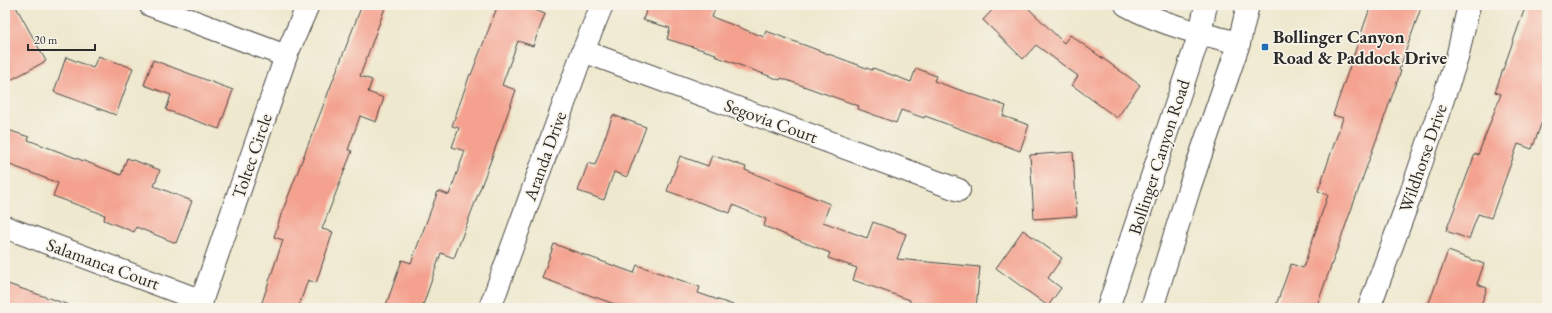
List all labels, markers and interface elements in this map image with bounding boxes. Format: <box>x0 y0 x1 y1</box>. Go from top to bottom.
place label: Bollinger Canyon Road & Paddock Drive <box>1273 25 1447 69</box>
scale bar <box>28 26 95 52</box>
text: 20 m <box>34 32 58 48</box>
marker: Bollinger Canyon Road & Paddock Drive <box>1260 42 1270 52</box>
street label: Bollinger Canyon Road <box>1123 75 1195 237</box>
street label: Segovia Court <box>721 93 821 148</box>
street label: Wildhorse Drive <box>1393 101 1452 215</box>
street label: Aranda Drive <box>517 108 571 205</box>
street label: Toltec Circle <box>226 110 277 201</box>
street label: Salamanca Court <box>44 232 163 295</box>

